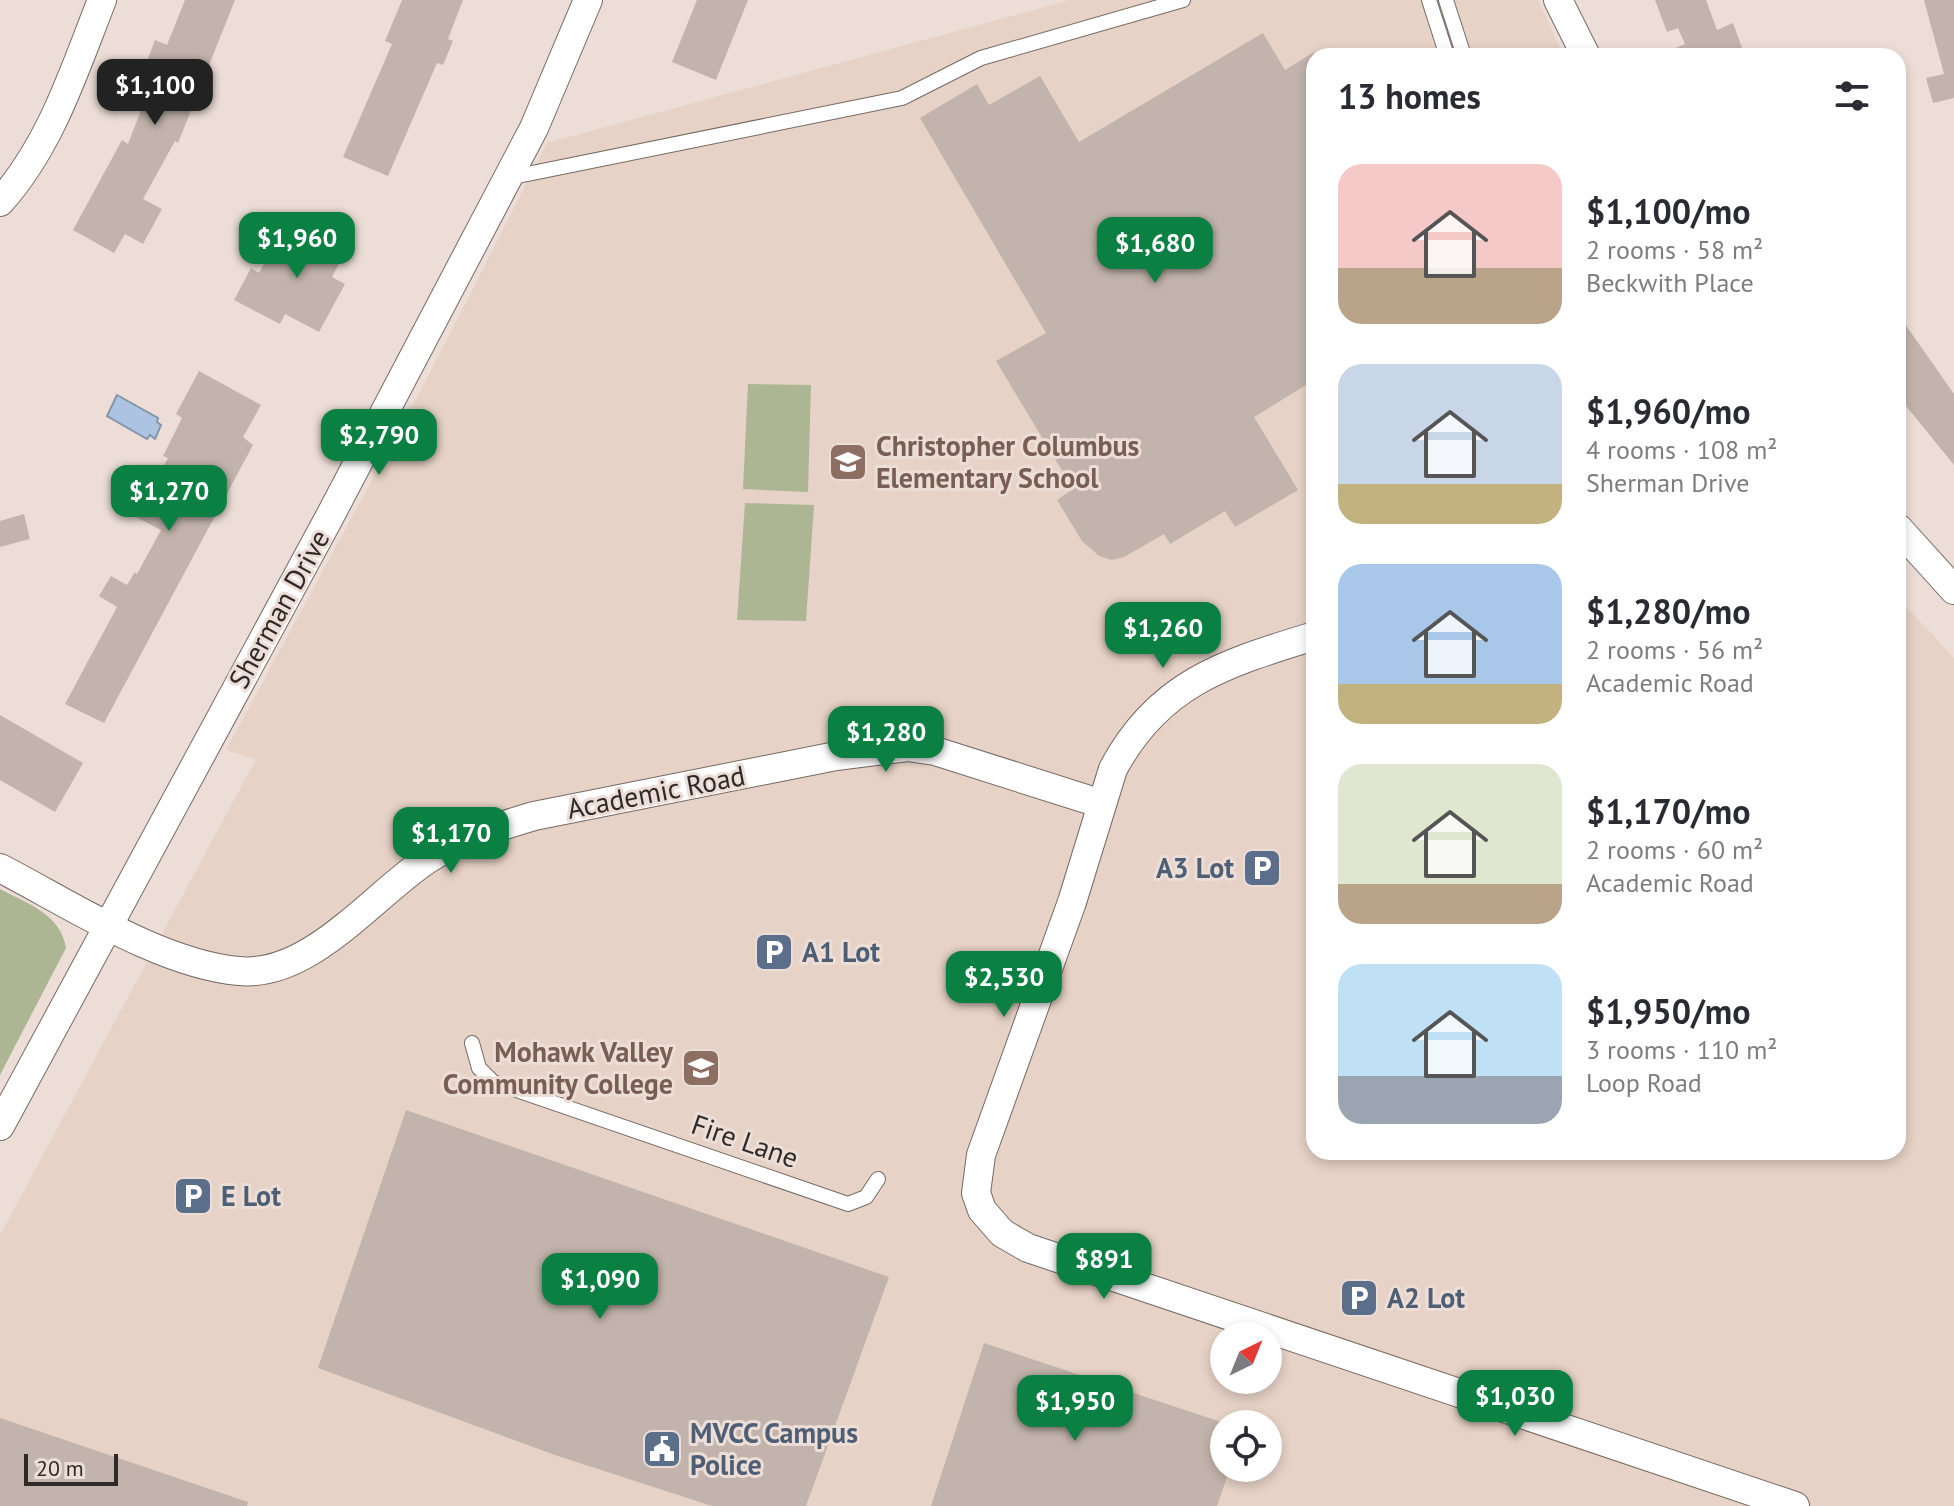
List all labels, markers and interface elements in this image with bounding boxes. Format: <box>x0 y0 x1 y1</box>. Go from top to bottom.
pin: $1,100 <box>90 59 220 127</box>
text: $1,100 <box>115 68 195 101</box>
text: 13 homes <box>1338 74 1481 118</box>
icon: filters <box>1830 74 1874 118</box>
text: $1,100/mo <box>1586 189 1750 233</box>
icon: home <box>1402 196 1498 292</box>
pin: $1,960 <box>232 212 362 280</box>
pin: $1,680 <box>1090 217 1220 285</box>
text: $1,960 <box>257 221 337 254</box>
text: $1,680 <box>1115 226 1195 259</box>
text: 2 rooms · 58 m² <box>1586 233 1763 266</box>
text: Beckwith Place <box>1586 266 1754 299</box>
text: $1,960/mo <box>1586 389 1750 433</box>
icon: home <box>1402 396 1498 492</box>
pin: $2,790 <box>314 409 444 477</box>
text: $2,790 <box>339 418 419 451</box>
place label: Christopher Columbus Elementary School <box>876 427 1139 496</box>
text: 4 rooms · 108 m² <box>1586 433 1778 466</box>
school or university icon: Christopher Columbus Elementary School <box>827 441 869 483</box>
pin: $1,270 <box>104 465 234 533</box>
text: Sherman Drive <box>1586 466 1750 499</box>
text: $1,270 <box>129 474 209 507</box>
street label: Sherman Drive <box>220 523 337 695</box>
text: $1,280/mo <box>1586 589 1750 633</box>
icon: home <box>1402 596 1498 692</box>
pin: $1,260 <box>1098 602 1228 670</box>
text: $1,260 <box>1123 611 1203 644</box>
text: 2 rooms · 56 m² <box>1586 633 1763 666</box>
text: Academic Road <box>1586 666 1754 699</box>
pin: $1,280 <box>821 706 951 774</box>
text: $1,280 <box>846 715 926 748</box>
street label: Academic Road <box>564 756 748 827</box>
text: $1,170/mo <box>1586 789 1750 833</box>
icon: home <box>1402 796 1498 892</box>
pin: $1,170 <box>386 807 516 875</box>
text: $1,170 <box>411 816 491 849</box>
text: 2 rooms · 60 m² <box>1586 833 1763 866</box>
parking icon: A3 Lot <box>1241 847 1283 889</box>
place label: A3 Lot <box>1156 849 1234 886</box>
text: Academic Road <box>1586 866 1754 899</box>
parking icon: A1 Lot <box>753 931 795 973</box>
place label: A1 Lot <box>802 933 880 970</box>
pin: $2,530 <box>939 951 1069 1019</box>
text: $2,530 <box>964 960 1044 993</box>
text: $1,950/mo <box>1586 989 1750 1033</box>
icon: home <box>1402 996 1498 1092</box>
place label: Mohawk Valley Community College <box>443 1033 674 1102</box>
text: 3 rooms · 110 m² <box>1586 1033 1778 1066</box>
school or university icon: Mohawk Valley Community College <box>680 1047 722 1089</box>
text: Loop Road <box>1586 1066 1702 1099</box>
street label: Fire Lane <box>687 1105 803 1176</box>
parking icon: E Lot <box>172 1175 214 1217</box>
place label: E Lot <box>221 1177 281 1214</box>
pin: $891 <box>1057 1233 1151 1301</box>
text: $891 <box>1075 1242 1133 1275</box>
pin: $1,090 <box>535 1253 665 1321</box>
text: $1,090 <box>560 1262 640 1295</box>
parking icon: A2 Lot <box>1338 1277 1380 1319</box>
place label: A2 Lot <box>1387 1279 1465 1316</box>
north arrow <box>1210 1322 1282 1394</box>
map controls <box>1210 1322 1282 1482</box>
pin: $1,030 <box>1450 1370 1580 1438</box>
pin: $1,950 <box>1010 1375 1140 1443</box>
text: $1,030 <box>1475 1379 1555 1412</box>
text: $1,950 <box>1035 1384 1115 1417</box>
button: locate <box>1210 1410 1282 1482</box>
place label: MVCC Campus Police <box>690 1414 858 1483</box>
public building icon: MVCC Campus Police <box>641 1428 683 1470</box>
scale bar <box>24 1450 118 1486</box>
text: 20 m <box>36 1454 84 1482</box>

